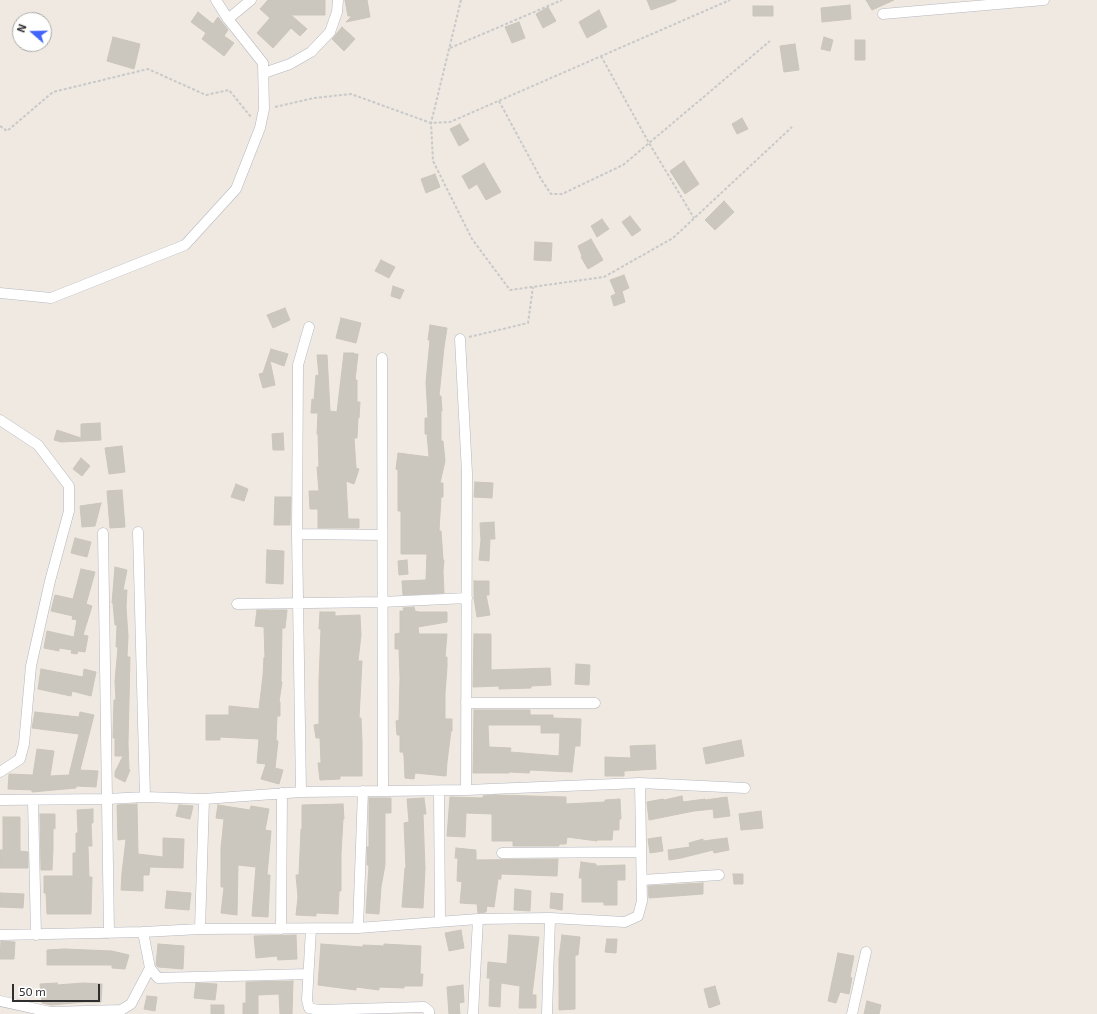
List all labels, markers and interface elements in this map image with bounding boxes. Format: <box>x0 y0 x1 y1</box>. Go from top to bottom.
north arrow <box>12 12 52 52</box>
text: N <box>14 22 29 34</box>
scale bar <box>14 976 102 1002</box>
text: 50 m <box>19 984 46 998</box>

